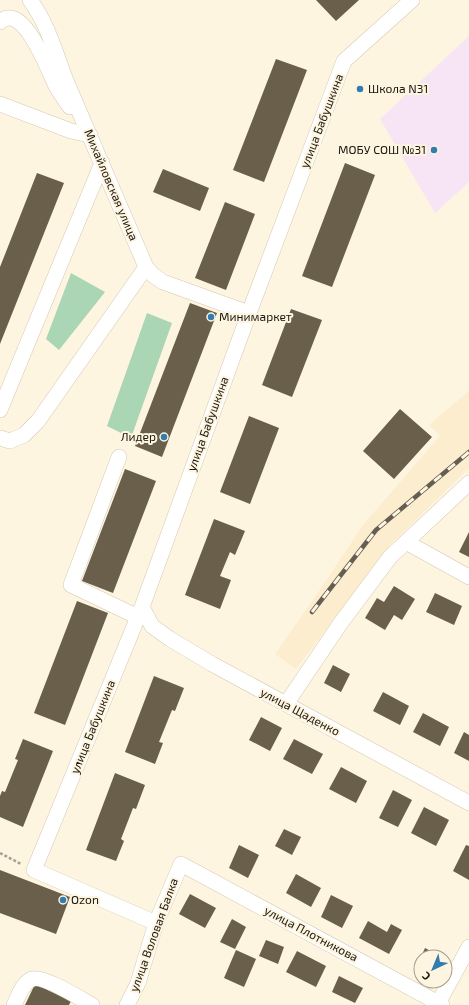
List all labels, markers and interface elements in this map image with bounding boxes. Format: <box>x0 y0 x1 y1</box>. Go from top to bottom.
street label: улица Бабушкина <box>297 71 346 170</box>
place label: Школа N31 <box>368 81 428 95</box>
marker: Школа N31 <box>355 84 365 94</box>
street label: Михайловская улица <box>81 127 142 243</box>
place label: МОБУ СОШ №31 <box>338 142 426 156</box>
marker: МОБУ СОШ №31 <box>429 145 439 155</box>
place label: Минимаркет <box>219 309 292 323</box>
marker: Минимаркет <box>206 312 216 322</box>
street label: улица Бабушкина <box>183 374 232 473</box>
place label: Лидер <box>121 429 156 443</box>
marker: Лидер <box>159 432 169 442</box>
street label: улица Бабушкина <box>67 678 118 776</box>
street label: улица Щаденко <box>258 684 343 739</box>
street label: улица Воловая Балка <box>126 876 181 994</box>
place label: Ozon <box>71 892 99 906</box>
marker: Ozon <box>58 895 68 905</box>
street label: улица Плотникова <box>262 902 361 965</box>
north arrow <box>413 949 453 989</box>
text: С <box>418 969 433 983</box>

